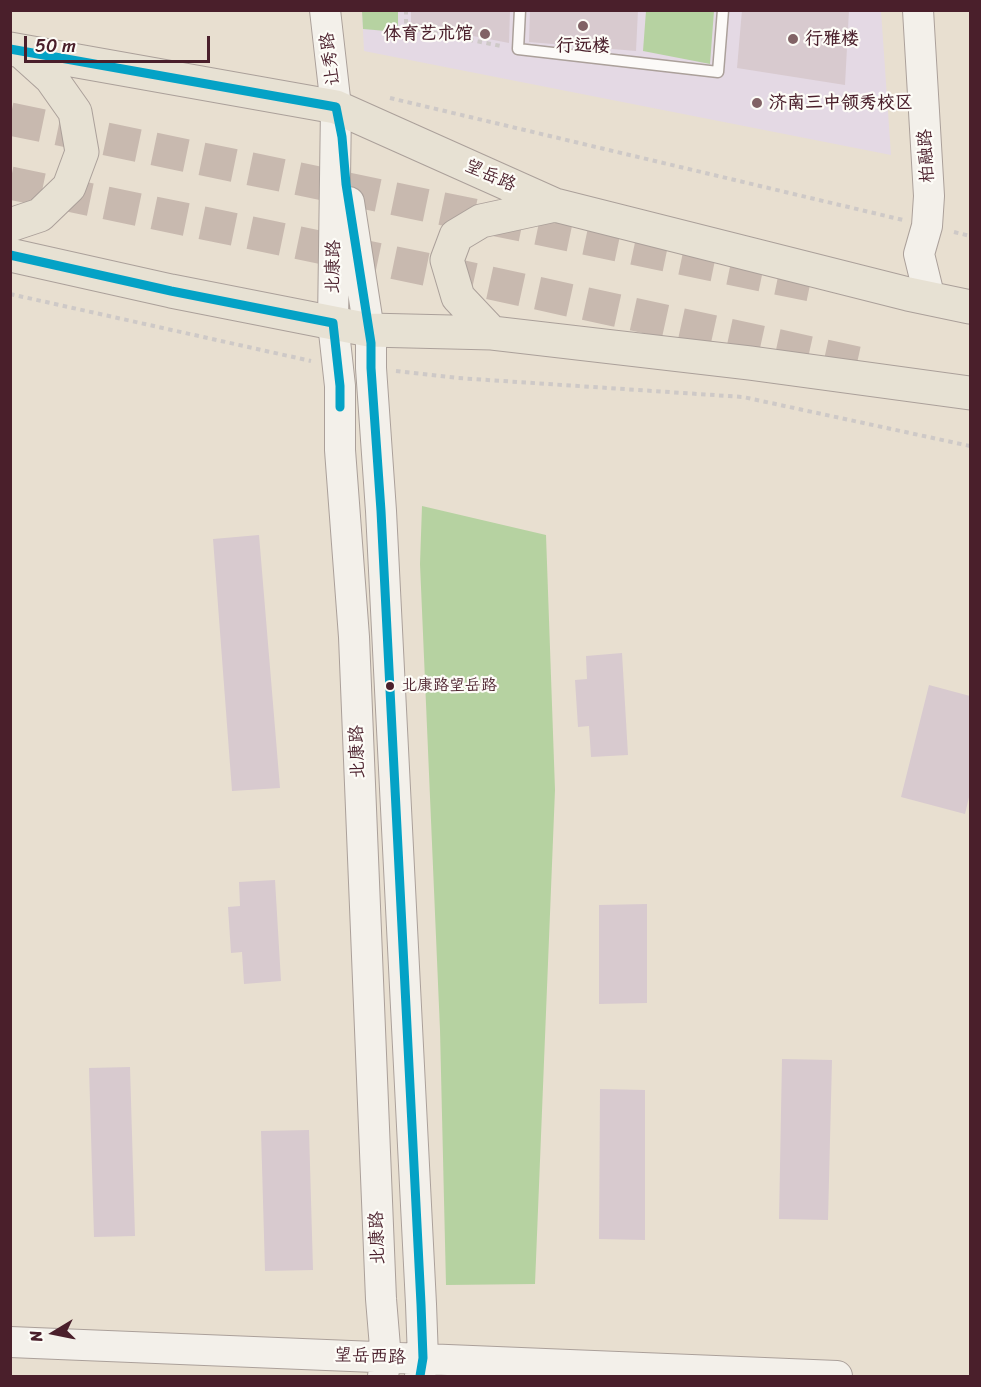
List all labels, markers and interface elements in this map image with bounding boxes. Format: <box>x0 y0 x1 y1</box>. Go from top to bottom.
marker: 行远楼 <box>576 19 590 33</box>
place label: 体育艺术馆 <box>383 23 473 45</box>
scale bar <box>27 24 213 62</box>
marker: 体育艺术馆 <box>478 27 492 41</box>
place label: 行雅楼 <box>805 28 859 50</box>
text: 50 m <box>35 30 76 62</box>
street label: 让秀路 <box>317 31 345 87</box>
marker: 行雅楼 <box>786 32 800 46</box>
place label: 行远楼 <box>556 35 610 57</box>
place label: 济南三中领秀校区 <box>769 92 913 114</box>
marker: 济南三中领秀校区 <box>750 96 764 110</box>
street label: 柏融路 <box>915 128 939 184</box>
street label: 望岳路 <box>461 155 519 197</box>
street label: 北康路 <box>323 240 345 294</box>
place label: 北康路望岳路 <box>401 676 497 696</box>
marker: 北康路望岳路 <box>384 680 396 692</box>
street label: 北康路 <box>346 725 370 779</box>
street label: 北康路 <box>366 1211 390 1265</box>
north arrow <box>24 1303 84 1363</box>
text: N <box>21 1328 51 1344</box>
street label: 望岳西路 <box>334 1345 406 1369</box>

